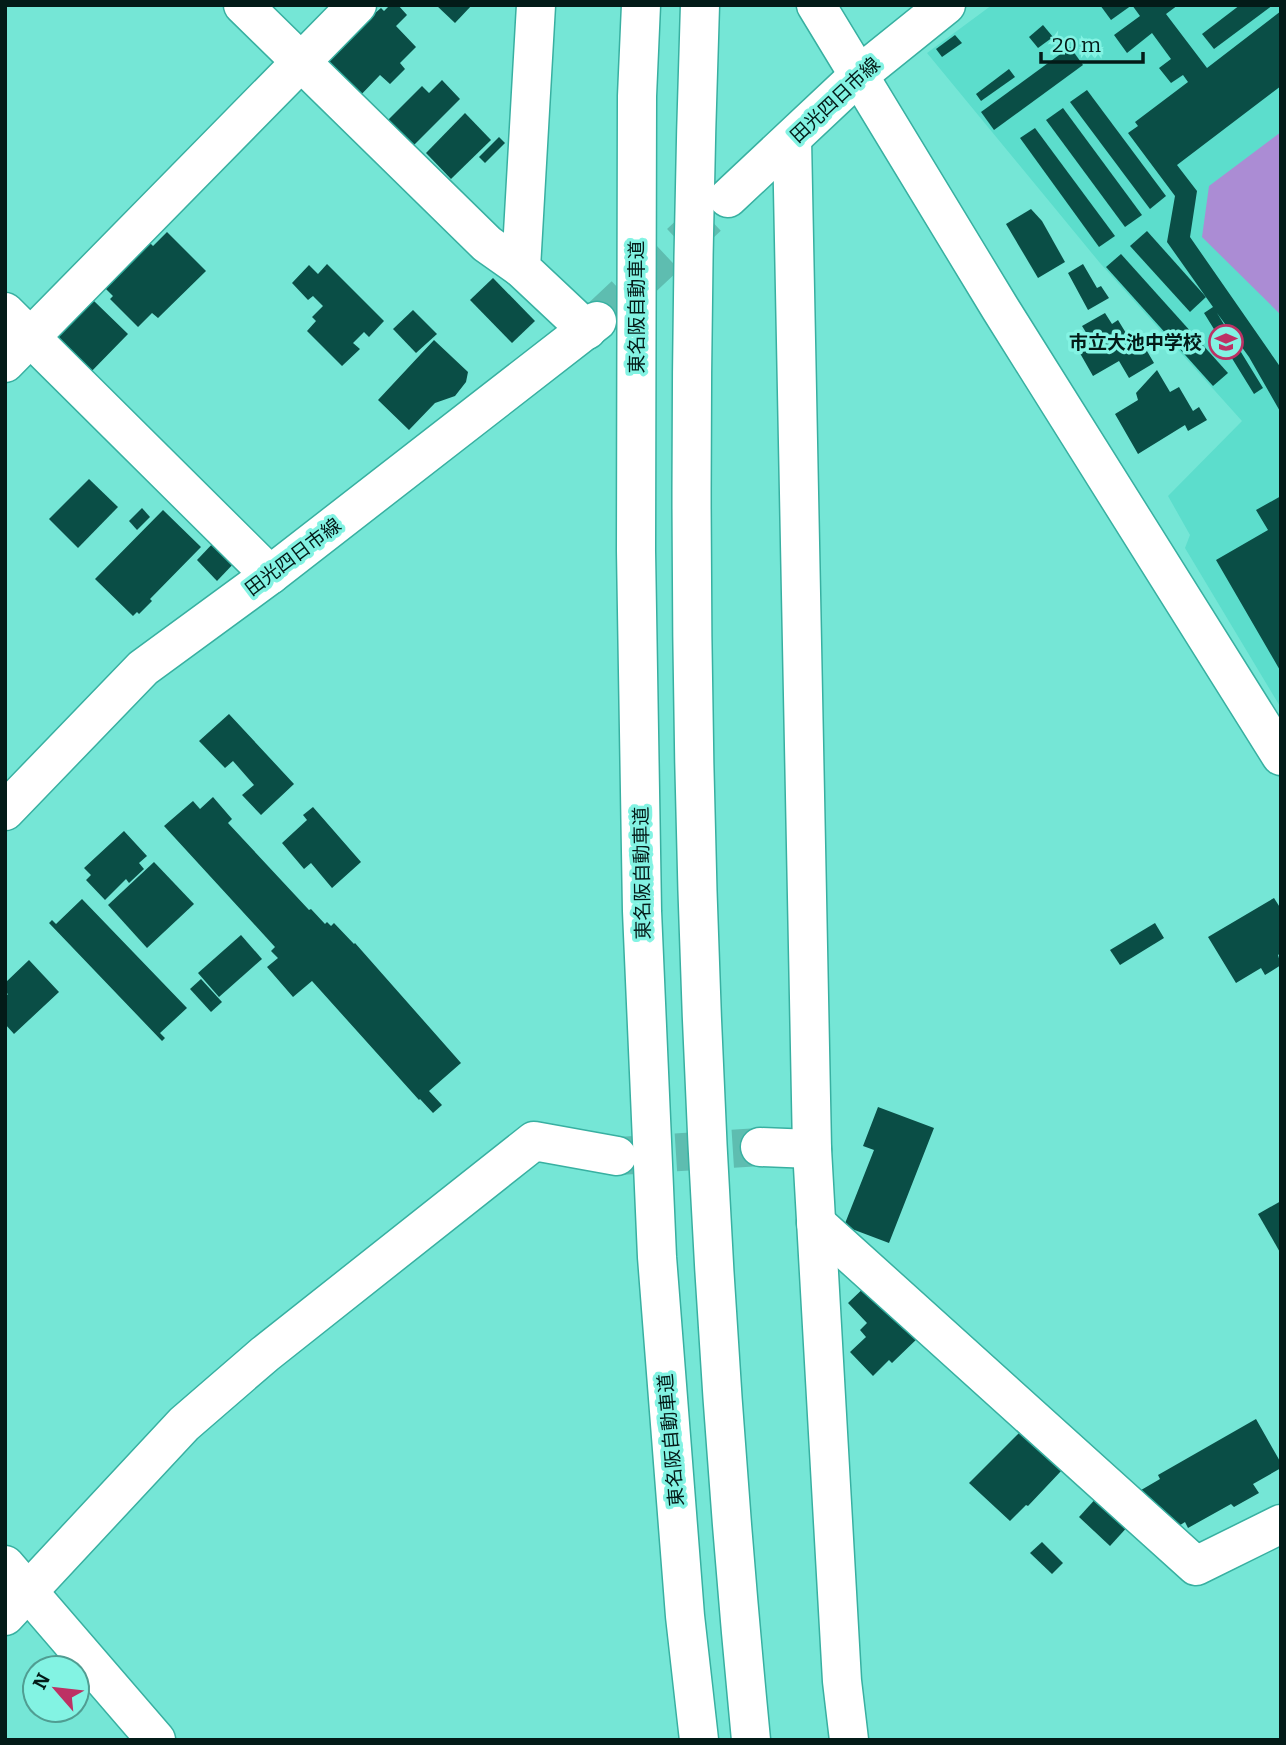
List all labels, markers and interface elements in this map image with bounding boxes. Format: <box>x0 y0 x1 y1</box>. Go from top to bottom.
scale bar <box>1041 21 1142 65</box>
text: 20 m <box>1052 32 1101 58</box>
street label: 田光四日市線 <box>785 53 885 147</box>
street label: 東名阪自動車道 <box>625 240 648 374</box>
school or university icon: 市立大池中学校 <box>1207 323 1245 361</box>
place label: 市立大池中学校 <box>1069 331 1202 354</box>
street label: 田光四日市線 <box>241 514 345 600</box>
street label: 東名阪自動車道 <box>629 806 655 940</box>
street label: 東名阪自動車道 <box>654 1373 688 1507</box>
north arrow <box>21 1654 91 1724</box>
text: N <box>28 1669 55 1693</box>

